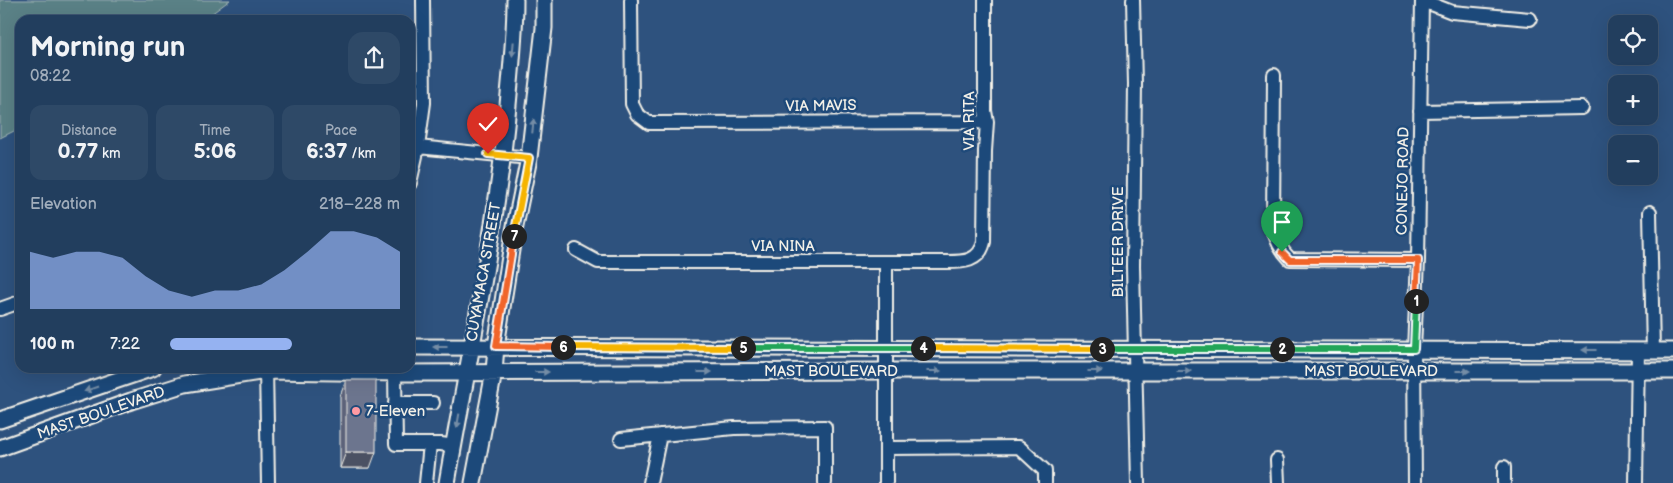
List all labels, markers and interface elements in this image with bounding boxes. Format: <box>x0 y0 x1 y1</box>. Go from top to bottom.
map controls <box>1608 15 1658 185</box>
button: locate <box>1608 15 1658 65</box>
text: Morning run <box>30 31 185 64</box>
button: share <box>348 32 400 84</box>
one-way arrow <box>509 41 517 57</box>
text: 08:22 <box>30 67 71 86</box>
button: + <box>1608 75 1658 125</box>
street label: VIA RITA <box>960 91 979 151</box>
street label: VIA MAVIS <box>785 96 857 116</box>
pin <box>467 103 509 154</box>
icon: check <box>474 110 502 138</box>
one-way arrow <box>529 117 537 133</box>
text: Distance <box>61 122 117 139</box>
text: Time <box>199 122 231 139</box>
text: Pace <box>325 122 357 139</box>
street label: CONEJO ROAD <box>1393 127 1413 235</box>
button: − <box>1608 135 1658 185</box>
text: 0.77 <box>57 139 98 164</box>
text: 5:06 <box>194 139 236 164</box>
text: 6:37 <box>306 139 348 164</box>
text: km <box>98 145 121 162</box>
text: /km <box>348 145 376 162</box>
street label: BILTEER DRIVE <box>1109 186 1128 298</box>
text: Elevation <box>30 195 97 214</box>
text: 218–228 m <box>319 195 400 214</box>
street label: CUYAMACA STREET <box>462 201 506 343</box>
pin <box>1261 201 1303 252</box>
icon: arrive <box>1268 208 1296 236</box>
pin: 7 <box>502 224 526 248</box>
text: 7 <box>511 228 518 245</box>
street label: VIA NINA <box>751 237 816 256</box>
pin: 1 <box>1404 288 1428 314</box>
text: 1 <box>1414 293 1419 310</box>
pin: 6 <box>550 334 576 360</box>
text: 100 m <box>30 335 75 354</box>
text: 7:22 <box>110 335 140 354</box>
pin: 5 <box>730 336 756 360</box>
pin: 4 <box>910 336 936 360</box>
pin: 3 <box>1090 336 1114 362</box>
pin: 2 <box>1270 336 1294 362</box>
text: 6 <box>559 339 568 356</box>
text: 5 <box>739 340 748 357</box>
text: 4 <box>919 340 928 357</box>
text: 3 <box>1098 341 1107 358</box>
text: 2 <box>1278 341 1287 358</box>
one-way arrow <box>432 343 448 351</box>
one-way arrow <box>1581 346 1597 354</box>
street label: MAST BOULEVARD <box>764 362 898 381</box>
street label: MAST BOULEVARD <box>1304 362 1438 381</box>
one-way arrow <box>927 367 943 375</box>
one-way arrow <box>1088 367 1104 375</box>
one-way arrow <box>1176 367 1192 375</box>
one-way arrow <box>1455 367 1471 375</box>
one-way arrow <box>535 368 551 376</box>
one-way arrow <box>697 368 713 376</box>
street label: MAST BOULEVARD <box>35 382 167 444</box>
one-way arrow <box>83 385 98 393</box>
place label: 7-Eleven <box>366 402 425 421</box>
marker: 7-Eleven <box>350 405 362 417</box>
one-way arrow <box>454 413 462 429</box>

